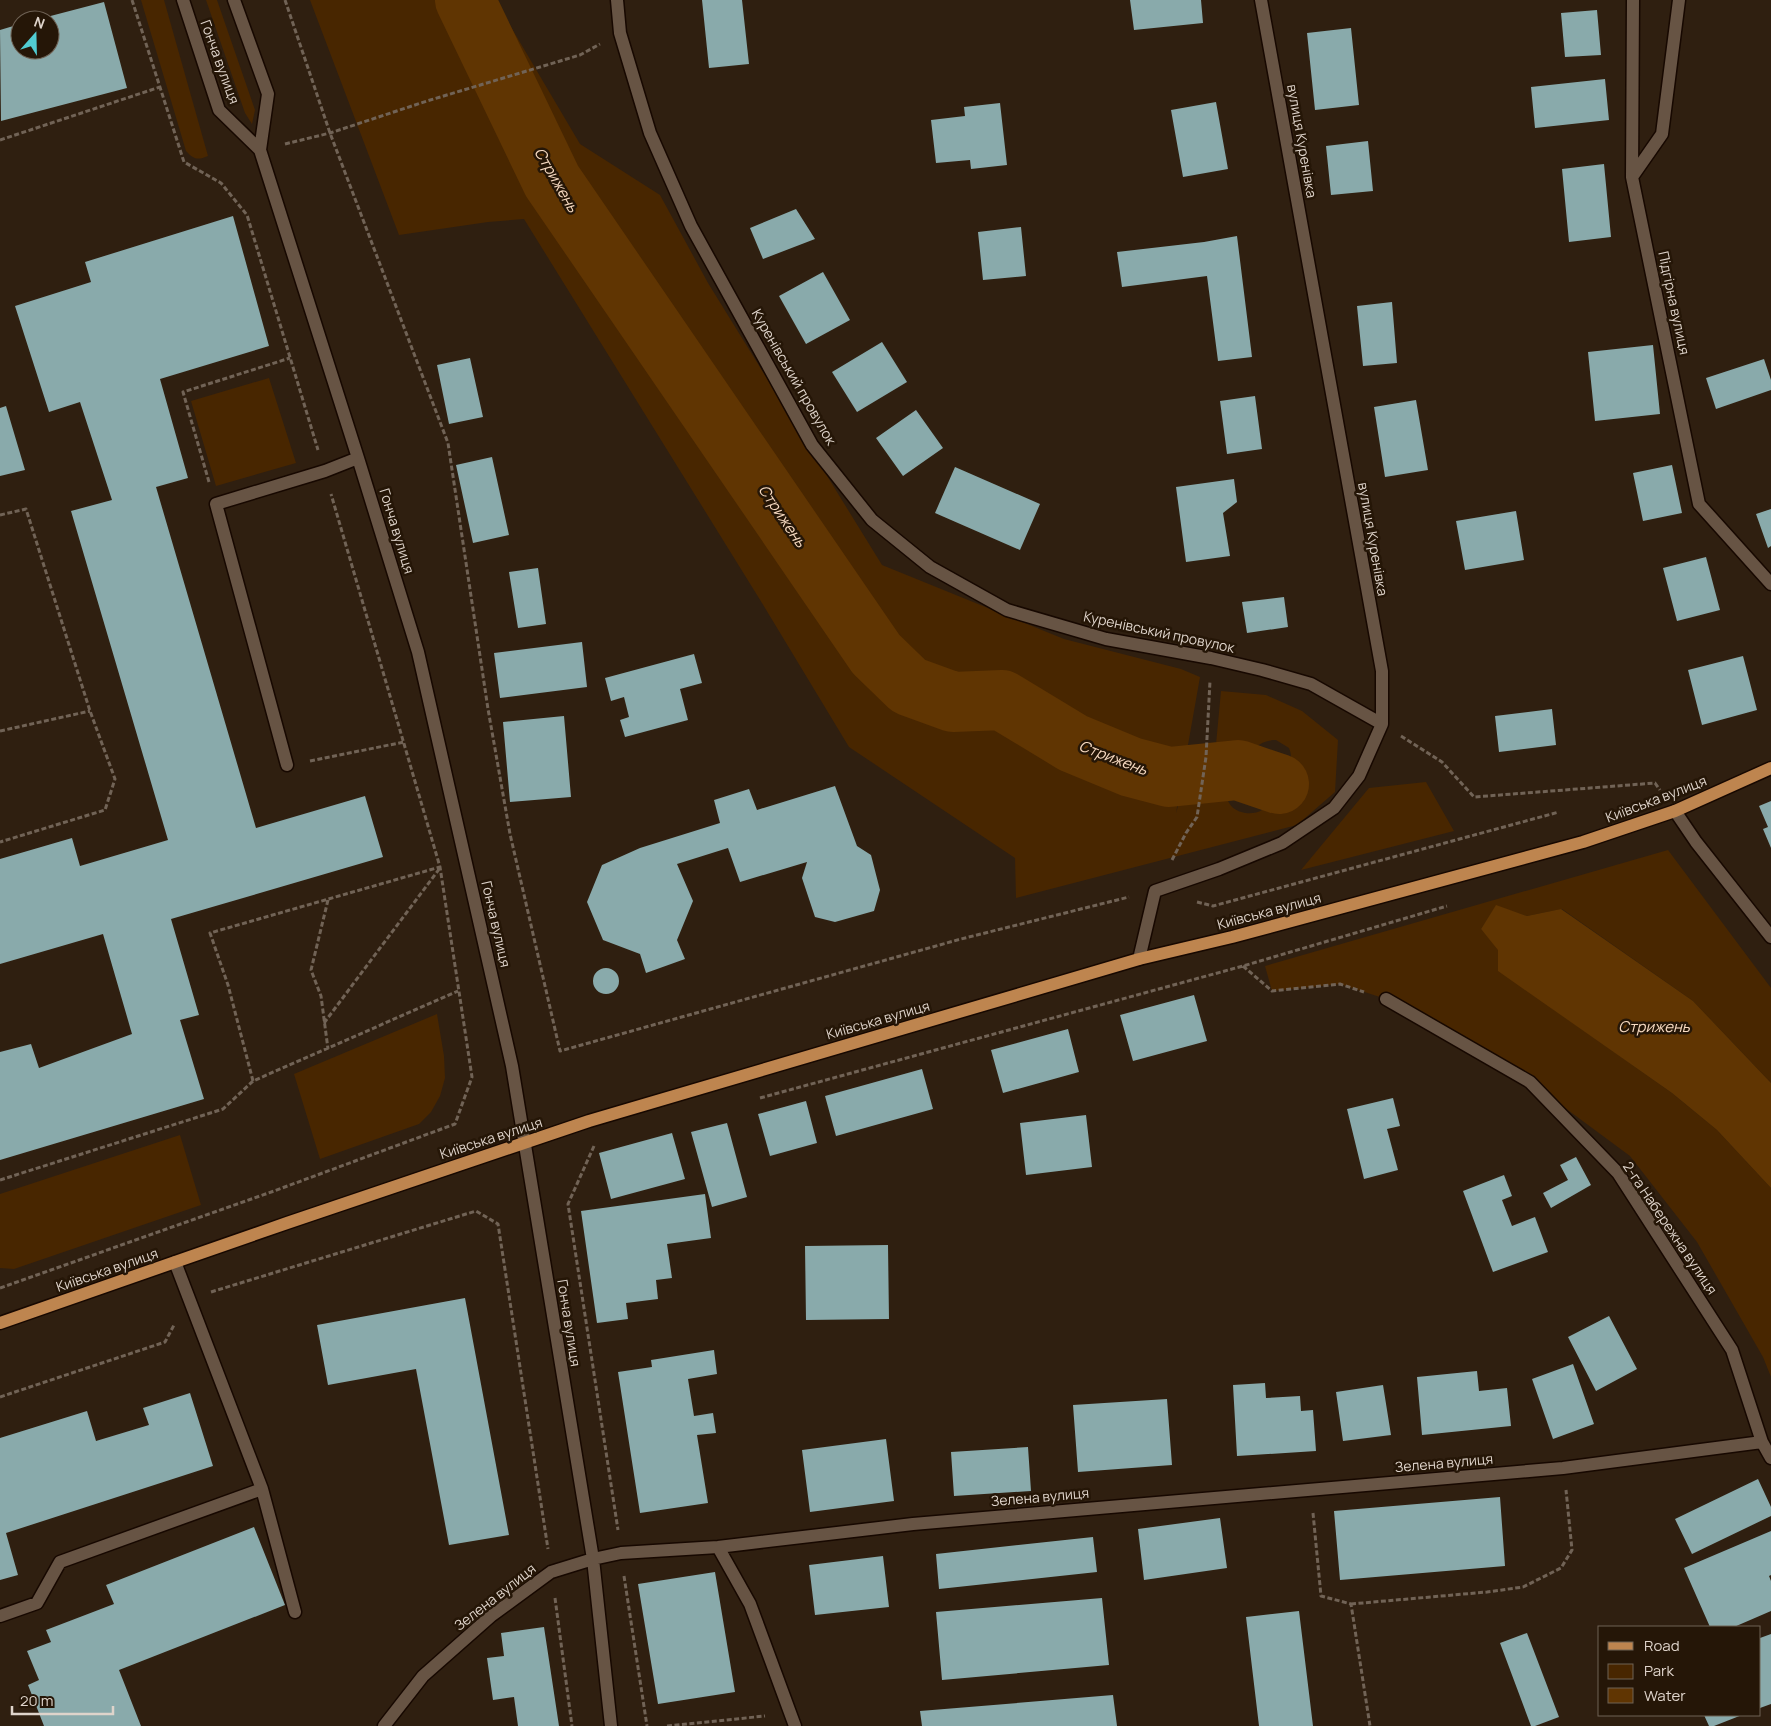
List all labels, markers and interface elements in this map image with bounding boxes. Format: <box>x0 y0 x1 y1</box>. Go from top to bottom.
north arrow <box>10 10 60 60</box>
text: N <box>32 12 48 33</box>
street label: Гонча вулиця <box>196 17 244 106</box>
street label: вулиця Куренівка <box>1283 83 1322 199</box>
water label: Стрижень <box>529 144 584 217</box>
street label: Підгірна вулиця <box>1654 249 1695 356</box>
street label: Куренівський провулок <box>748 305 842 449</box>
water label: Стрижень <box>754 480 812 552</box>
street label: вулиця Куренівка <box>1354 481 1393 597</box>
street label: Гонча вулиця <box>376 486 419 576</box>
street label: Куренівський провулок <box>1082 606 1237 657</box>
water label: Стрижень <box>1076 735 1151 781</box>
street label: Київська вулиця <box>1603 771 1709 827</box>
street label: Гонча вулиця <box>477 879 516 969</box>
street label: Київська вулиця <box>1215 888 1323 934</box>
street label: Київська вулиця <box>824 996 932 1043</box>
water label: Стрижень <box>1618 1016 1691 1037</box>
street label: Київська вулиця <box>437 1112 545 1163</box>
street label: 2-га Набережна вулиця <box>1619 1158 1722 1298</box>
street label: Київська вулиця <box>53 1243 160 1296</box>
street label: Гонча вулиця <box>553 1278 586 1368</box>
street label: Зелена вулиця <box>1394 1449 1494 1476</box>
street label: Зелена вулиця <box>990 1483 1090 1510</box>
street label: Зелена вулиця <box>450 1559 539 1634</box>
legend <box>1598 1626 1761 1716</box>
text: Road <box>1644 1635 1680 1656</box>
text: Park <box>1644 1660 1674 1681</box>
scale bar <box>12 1684 114 1716</box>
text: Water <box>1644 1685 1686 1706</box>
text: 20 m <box>20 1690 53 1711</box>

